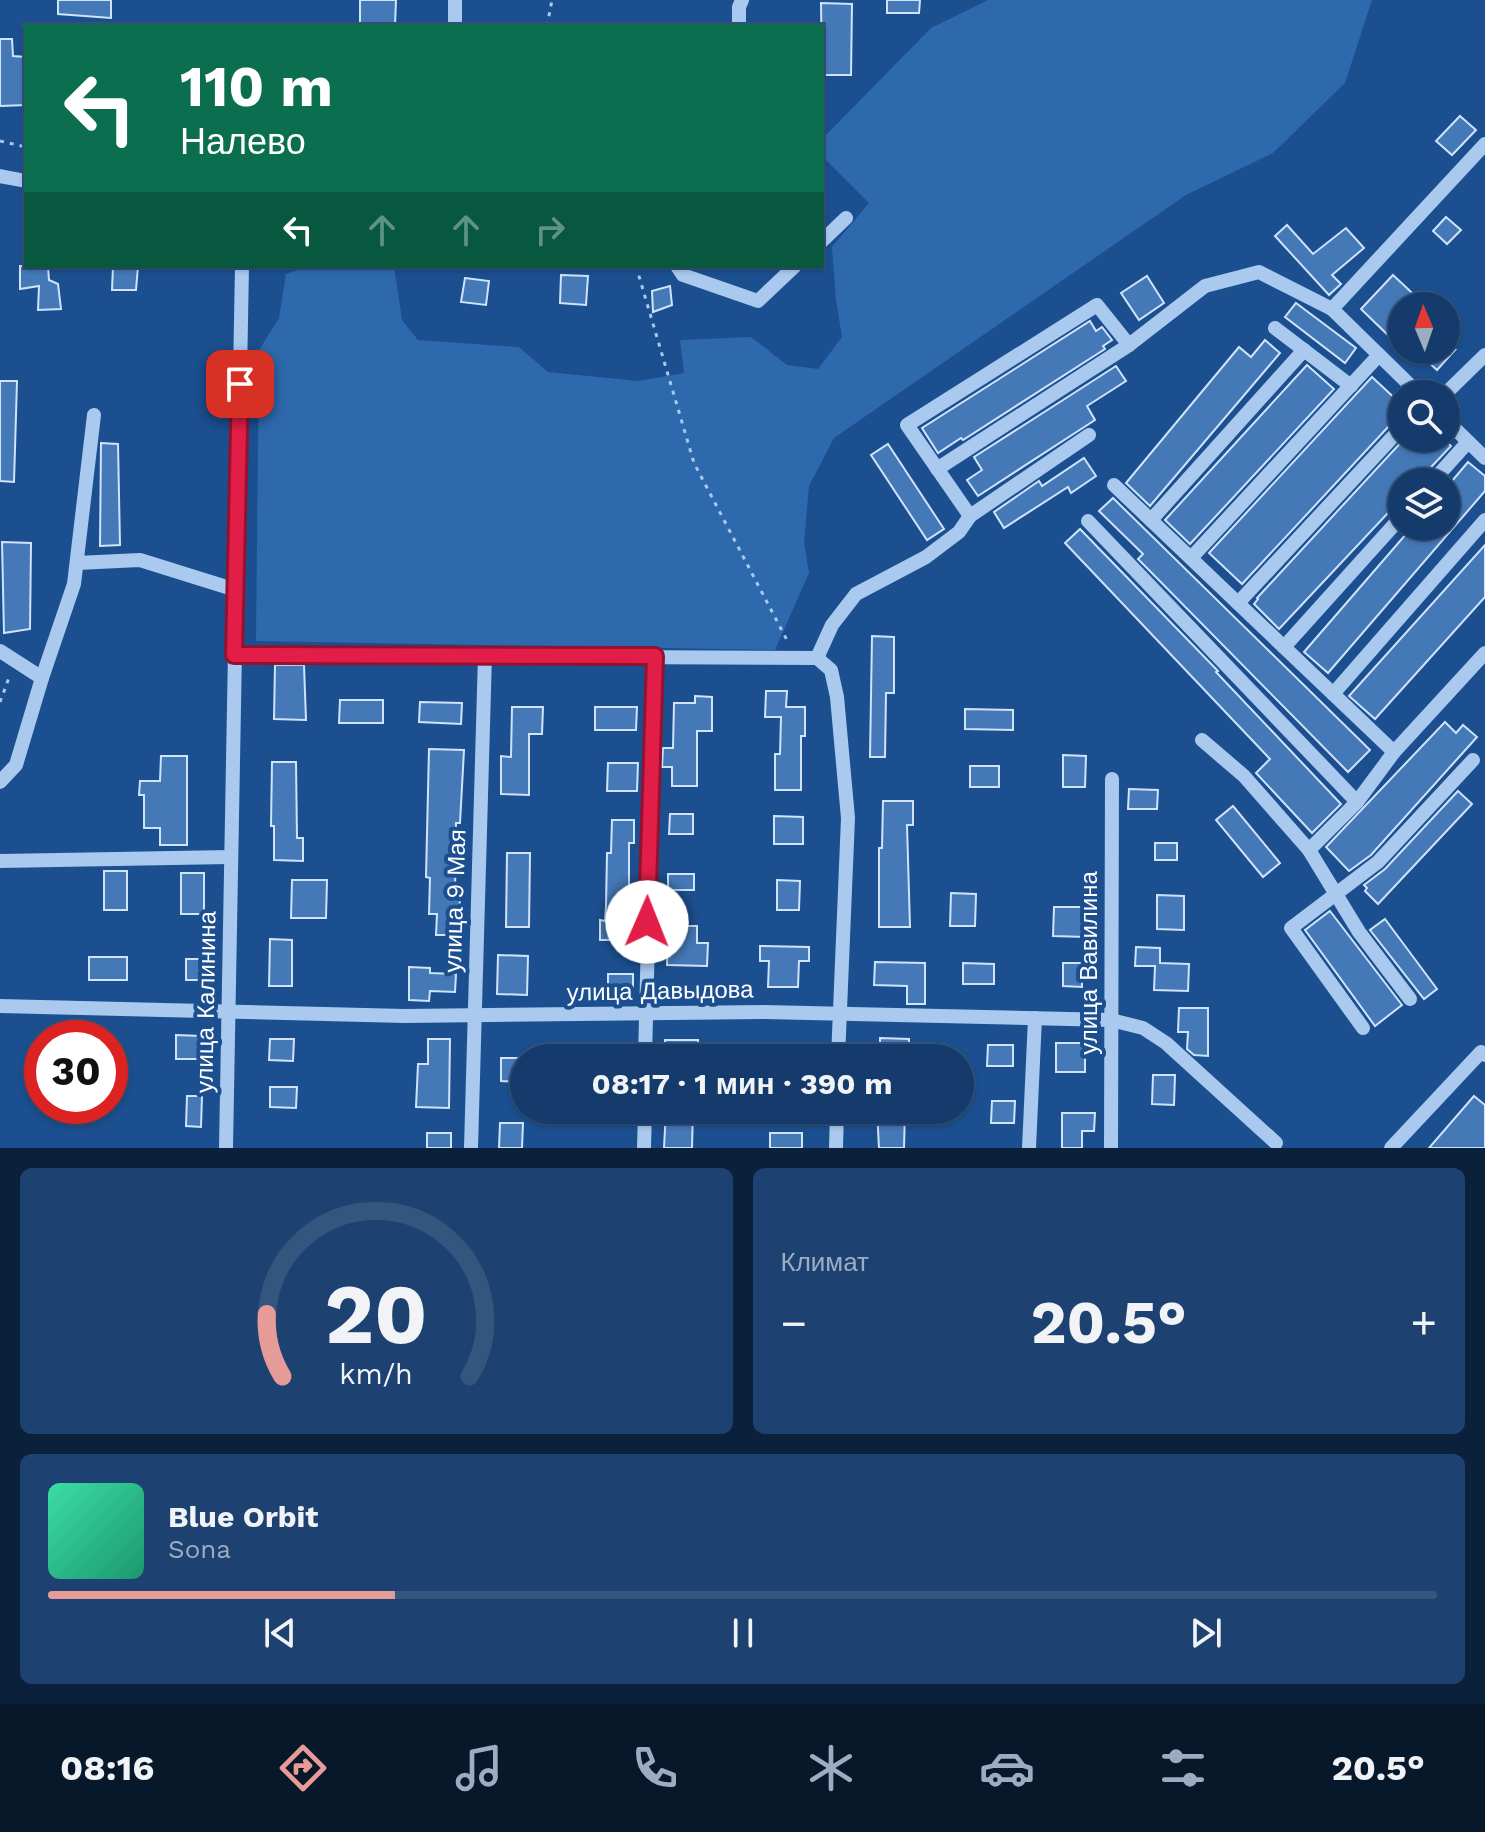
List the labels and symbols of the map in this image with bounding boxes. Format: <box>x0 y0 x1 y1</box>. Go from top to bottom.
north arrow <box>1388 292 1460 364</box>
pin <box>206 350 274 418</box>
street label: улица 9 Мая <box>438 829 472 973</box>
street label: улица Вавилина <box>1075 871 1103 1055</box>
position arrow <box>605 880 689 964</box>
street label: улица Калинина <box>190 910 222 1093</box>
street label: улица Давыдова <box>566 975 754 1007</box>
speed limit sign: 30 <box>24 1020 128 1124</box>

